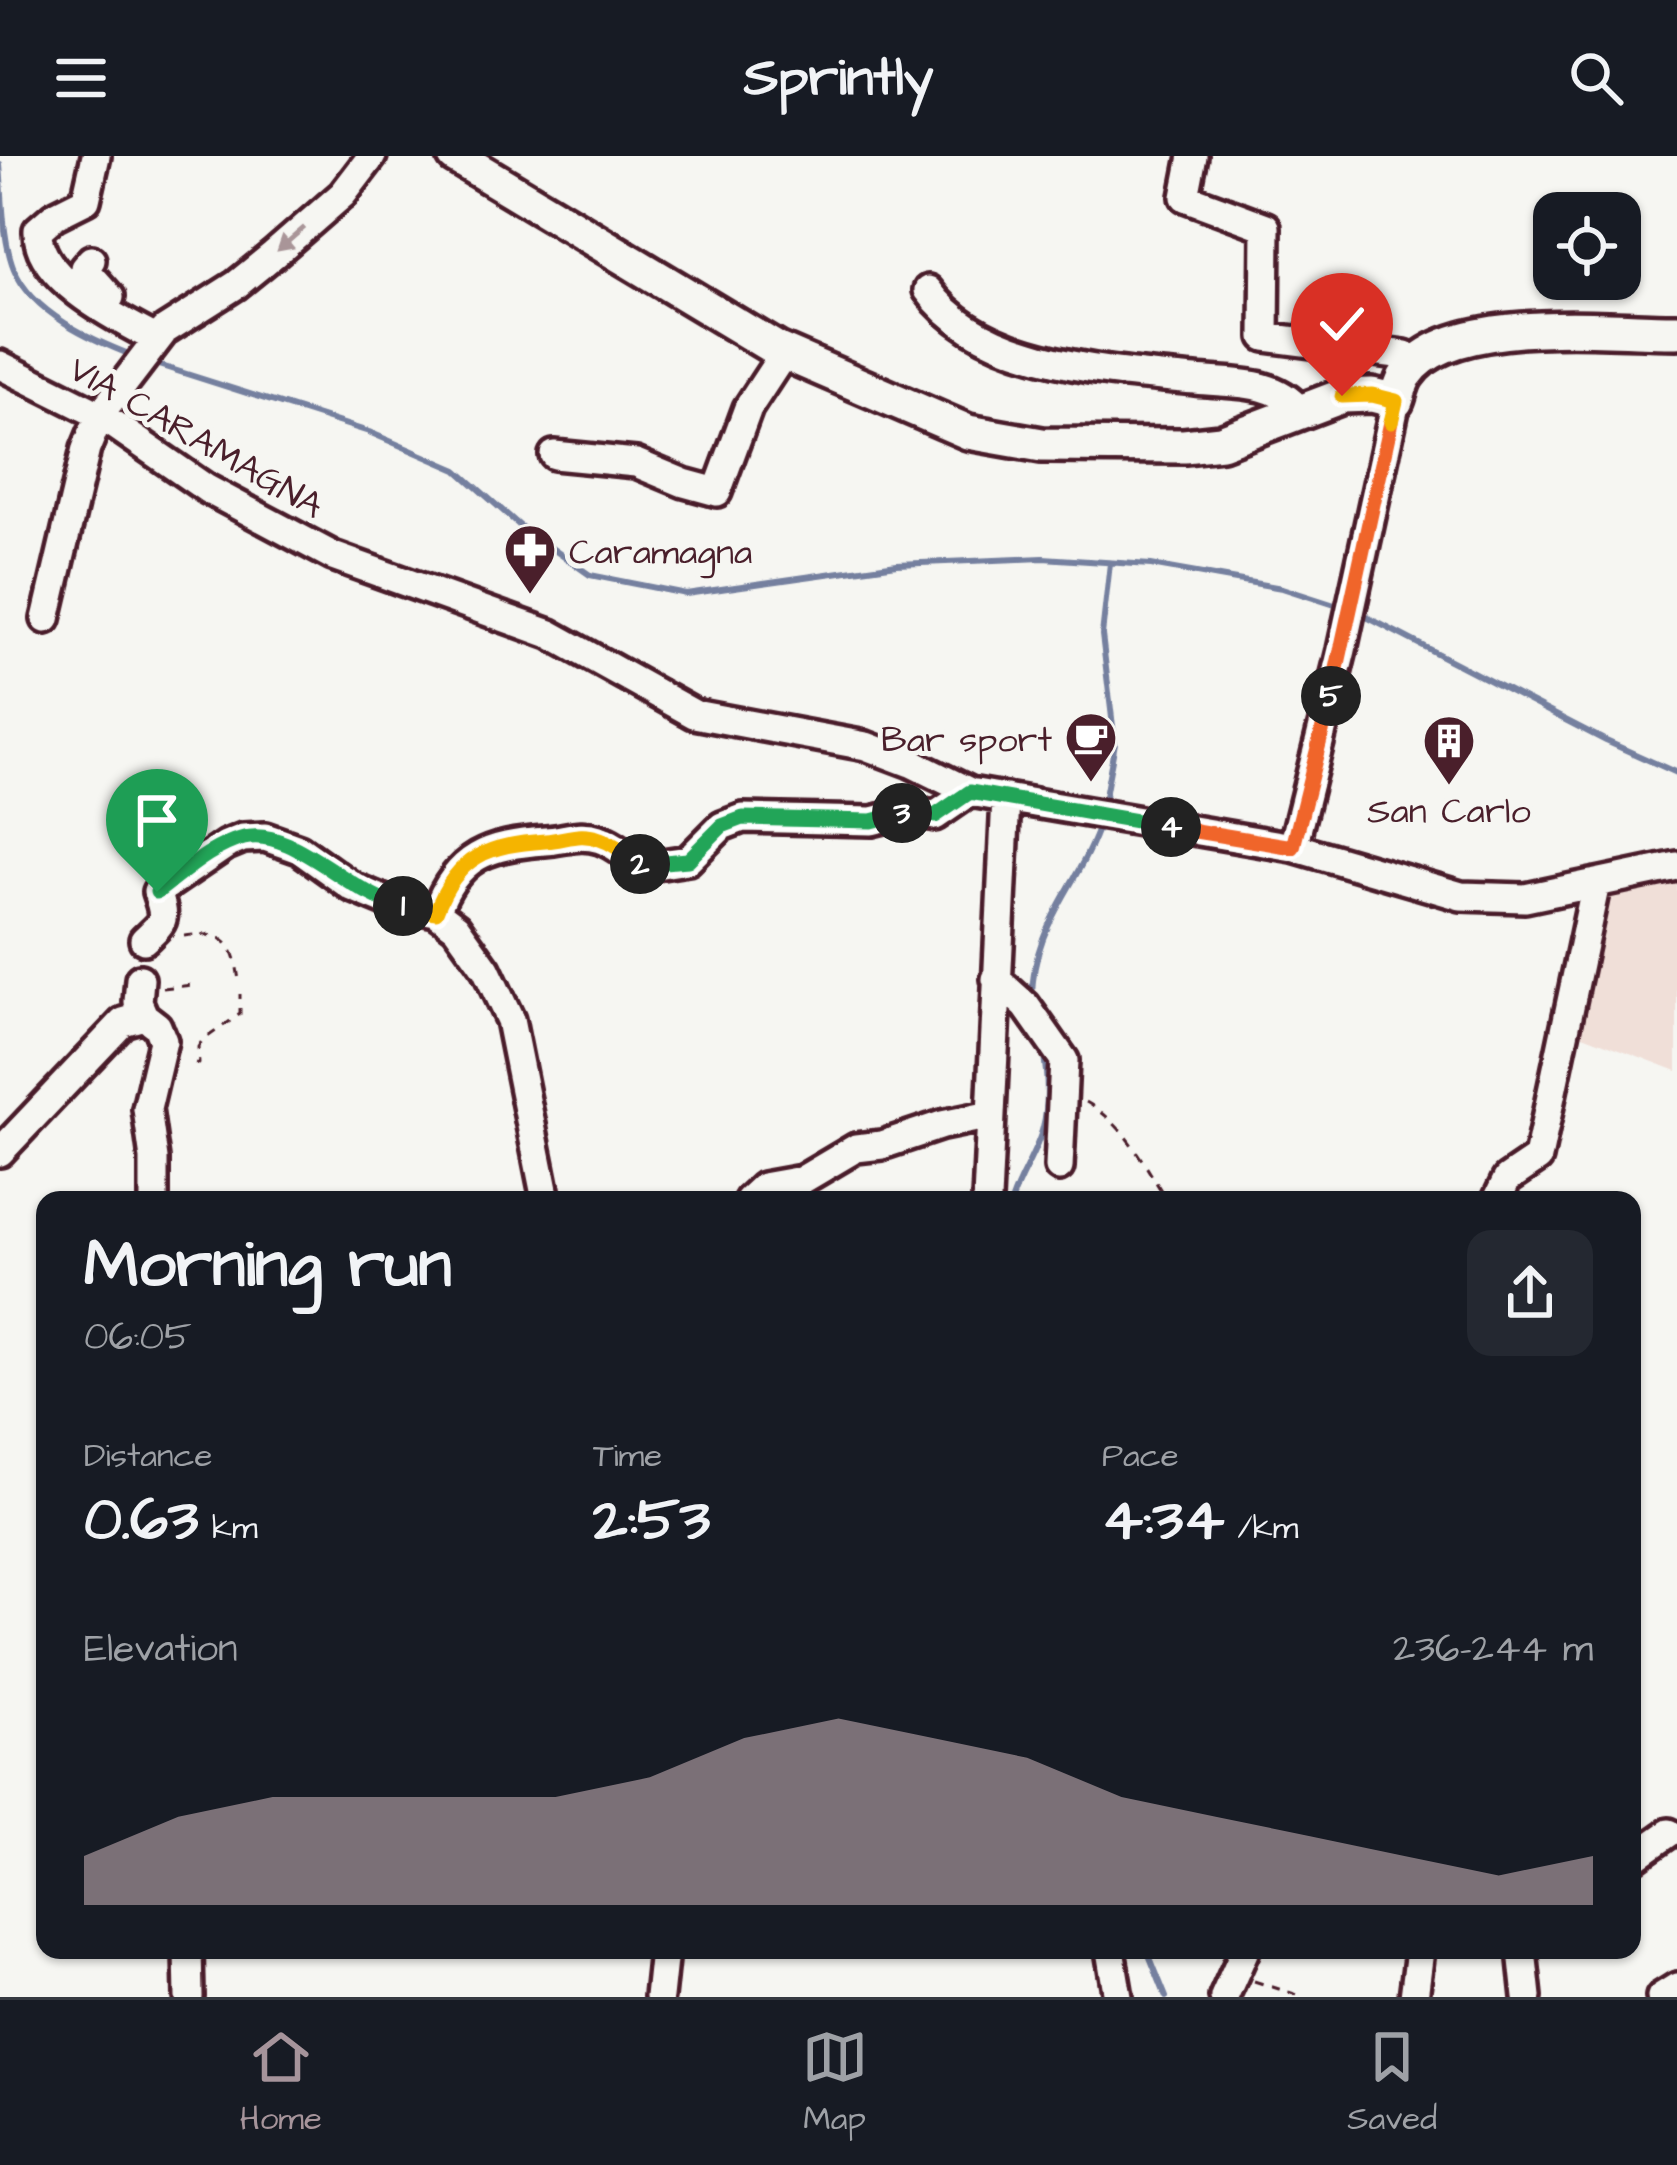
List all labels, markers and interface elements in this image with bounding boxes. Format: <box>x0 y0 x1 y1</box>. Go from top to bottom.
text: Sprintly <box>744 41 933 116</box>
icon: menu <box>48 45 114 111</box>
icon: search <box>1563 45 1629 111</box>
map controls <box>1533 192 1641 300</box>
button: locate <box>1533 192 1641 300</box>
one-way arrow <box>276 226 306 252</box>
pin <box>1291 273 1393 396</box>
icon: check <box>1309 291 1375 357</box>
street label: VIA CARAMAGNA <box>59 345 332 532</box>
pharmacy icon: Caramagna <box>502 522 558 596</box>
place label: Caramagna <box>569 527 752 579</box>
pin: 5 <box>1301 666 1361 726</box>
text: 5 <box>1319 673 1343 719</box>
cafe icon: Bar sport <box>1063 710 1119 784</box>
building icon: San Carlo <box>1421 713 1477 787</box>
place label: Bar sport <box>881 715 1052 766</box>
pin <box>106 769 208 892</box>
pin: 3 <box>872 783 932 843</box>
place label: San Carlo <box>1367 786 1531 837</box>
icon: arrive <box>124 787 190 853</box>
text: 3 <box>894 790 910 836</box>
pin: 4 <box>1141 797 1201 857</box>
text: 4 <box>1160 804 1182 850</box>
pin: 2 <box>610 834 670 894</box>
text: 2 <box>631 841 649 887</box>
pin: 1 <box>373 876 433 936</box>
text: 1 <box>401 883 405 929</box>
text: Morning run <box>84 1220 452 1312</box>
button: share <box>1467 1230 1593 1356</box>
text: 06:05 <box>84 1311 192 1365</box>
text: Distance <box>84 1433 212 1479</box>
text: Time <box>593 1433 662 1479</box>
text: Pace <box>1102 1433 1179 1479</box>
text: 0.63 <box>84 1479 198 1562</box>
text: 2:53 <box>593 1479 710 1562</box>
text: 4:34 <box>1102 1479 1224 1562</box>
text: km <box>198 1505 258 1551</box>
text: /km <box>1224 1505 1298 1551</box>
text: Elevation <box>84 1623 238 1677</box>
text: 236–244 m <box>1393 1623 1593 1677</box>
tab: Home <box>240 2024 322 2142</box>
tab: Map <box>802 2024 868 2142</box>
tab: Saved <box>1347 2024 1437 2142</box>

